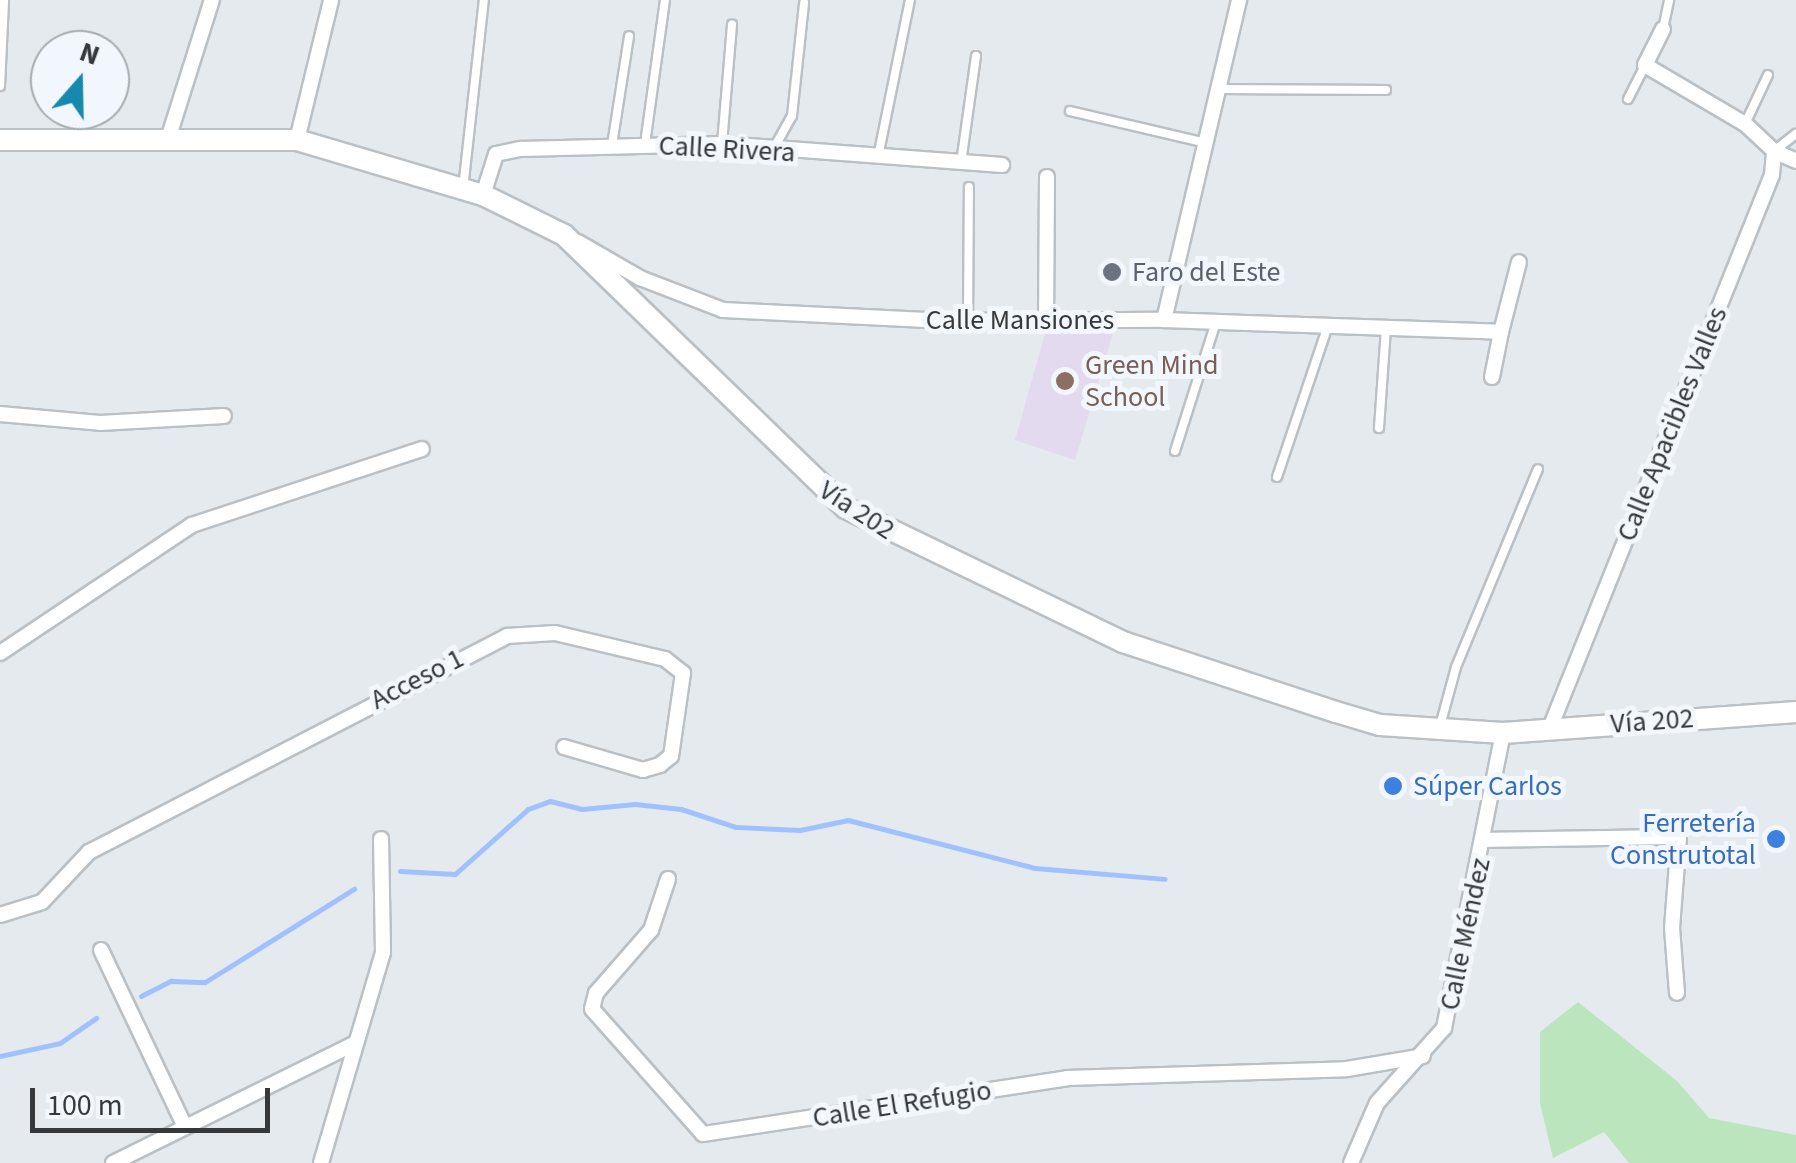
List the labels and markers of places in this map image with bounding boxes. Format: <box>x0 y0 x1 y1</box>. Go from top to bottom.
place label: Faro del Este <box>1132 255 1280 289</box>
marker: Faro del Este <box>1101 261 1123 283</box>
place label: Green Mind School <box>1085 348 1219 414</box>
marker: Green Mind School <box>1054 370 1076 392</box>
place label: Súper Carlos <box>1413 769 1562 803</box>
marker: Súper Carlos <box>1382 775 1404 797</box>
place label: Ferretería Construtotal <box>1610 806 1756 872</box>
marker: Ferretería Construtotal <box>1765 828 1787 850</box>

